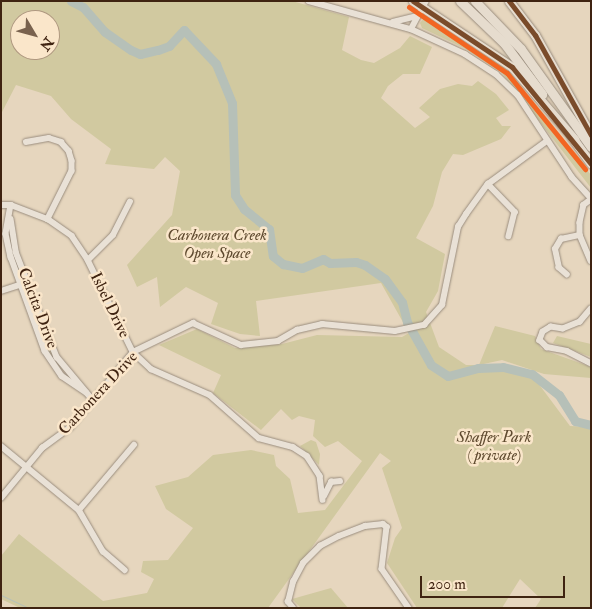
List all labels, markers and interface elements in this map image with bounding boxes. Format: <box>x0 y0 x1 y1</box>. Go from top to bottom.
north arrow <box>10 10 60 60</box>
text: N <box>36 34 57 54</box>
park label: Carbonera Creek Open Space <box>167 225 267 263</box>
street label: Calcita Drive <box>14 265 62 351</box>
street label: Isbel Drive <box>86 269 134 341</box>
street label: Carbonera Drive <box>54 347 142 439</box>
park label: Shaffer Park (private) <box>457 427 531 465</box>
scale bar <box>422 566 567 598</box>
text: 200 m <box>428 575 466 594</box>

